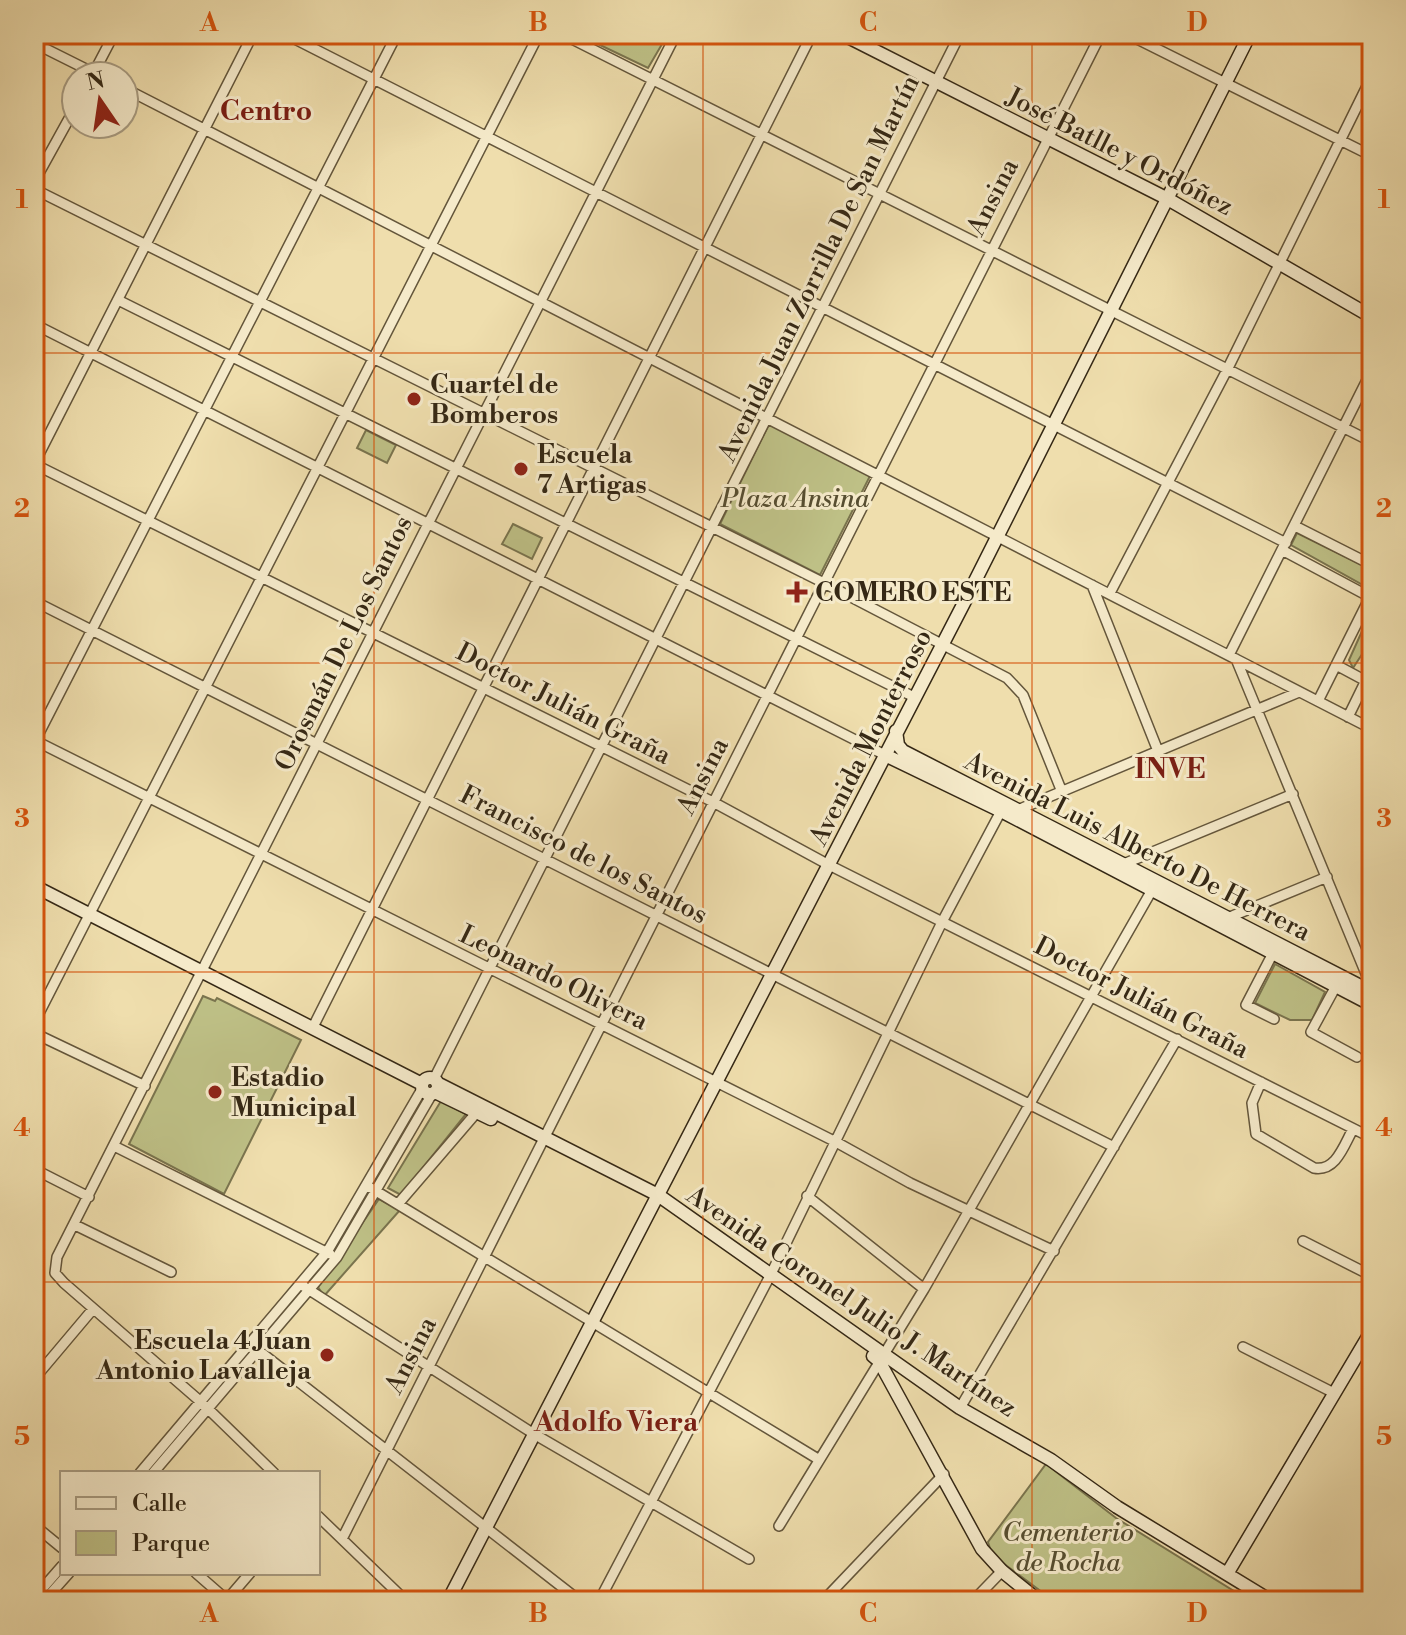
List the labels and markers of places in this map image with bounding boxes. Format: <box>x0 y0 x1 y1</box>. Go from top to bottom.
place label: Cuartel de Bomberos <box>430 369 559 431</box>
marker: Cuartel de Bomberos <box>405 390 423 408</box>
place label: Escuela 7 Artigas <box>537 439 647 501</box>
marker: Escuela 7 Artigas <box>512 460 530 478</box>
place label: COMERO ESTE <box>815 577 1011 609</box>
marker: COMERO ESTE <box>786 581 808 603</box>
place label: Estadio Municipal <box>231 1062 357 1124</box>
marker: Estadio Municipal <box>206 1083 224 1101</box>
place label: Escuela 4 Juan Antonio Lavalleja <box>95 1325 312 1387</box>
marker: Escuela 4 Juan Antonio Lavalleja <box>318 1346 336 1364</box>

